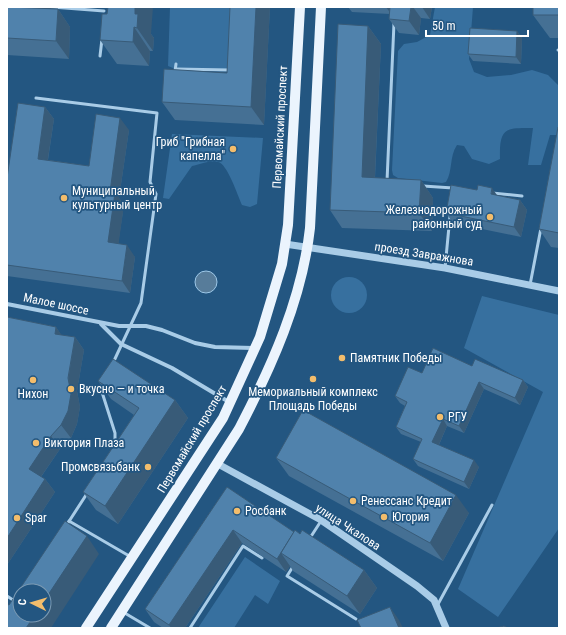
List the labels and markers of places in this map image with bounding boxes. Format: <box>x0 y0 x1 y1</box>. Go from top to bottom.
place label: Гриб "Грибная капелла" <box>156 135 225 163</box>
marker: Гриб "Грибная капелла" <box>228 144 238 154</box>
place label: Муниципальный культурный центр <box>72 184 162 212</box>
marker: Муниципальный культурный центр <box>59 193 69 203</box>
place label: Железнодорожный районный суд <box>386 203 483 231</box>
marker: Железнодорожный районный суд <box>485 212 495 222</box>
place label: Памятник Победы <box>350 351 442 365</box>
marker: Памятник Победы <box>337 353 347 363</box>
marker: Мемориальный комплекс Площадь Победы <box>308 374 318 384</box>
marker: Нихон <box>28 375 38 385</box>
place label: Вкусно — и точка <box>79 382 165 396</box>
marker: Вкусно — и точка <box>66 384 76 394</box>
place label: Мемориальный комплекс Площадь Победы <box>248 385 378 413</box>
place label: Нихон <box>18 387 48 401</box>
place label: РГУ <box>448 410 468 424</box>
marker: РГУ <box>435 412 445 422</box>
place label: Виктория Плаза <box>44 436 125 450</box>
marker: Виктория Плаза <box>31 438 41 448</box>
place label: Промсвязьбанк <box>61 460 140 474</box>
marker: Промсвязьбанк <box>143 462 153 472</box>
place label: Ренессанс Кредит <box>361 494 452 508</box>
marker: Ренессанс Кредит <box>348 496 358 506</box>
place label: Росбанк <box>245 504 287 518</box>
marker: Росбанк <box>232 506 242 516</box>
place label: Югория <box>392 510 429 524</box>
place label: Spar <box>25 511 47 525</box>
marker: Югория <box>379 512 389 522</box>
marker: Spar <box>12 513 22 523</box>

